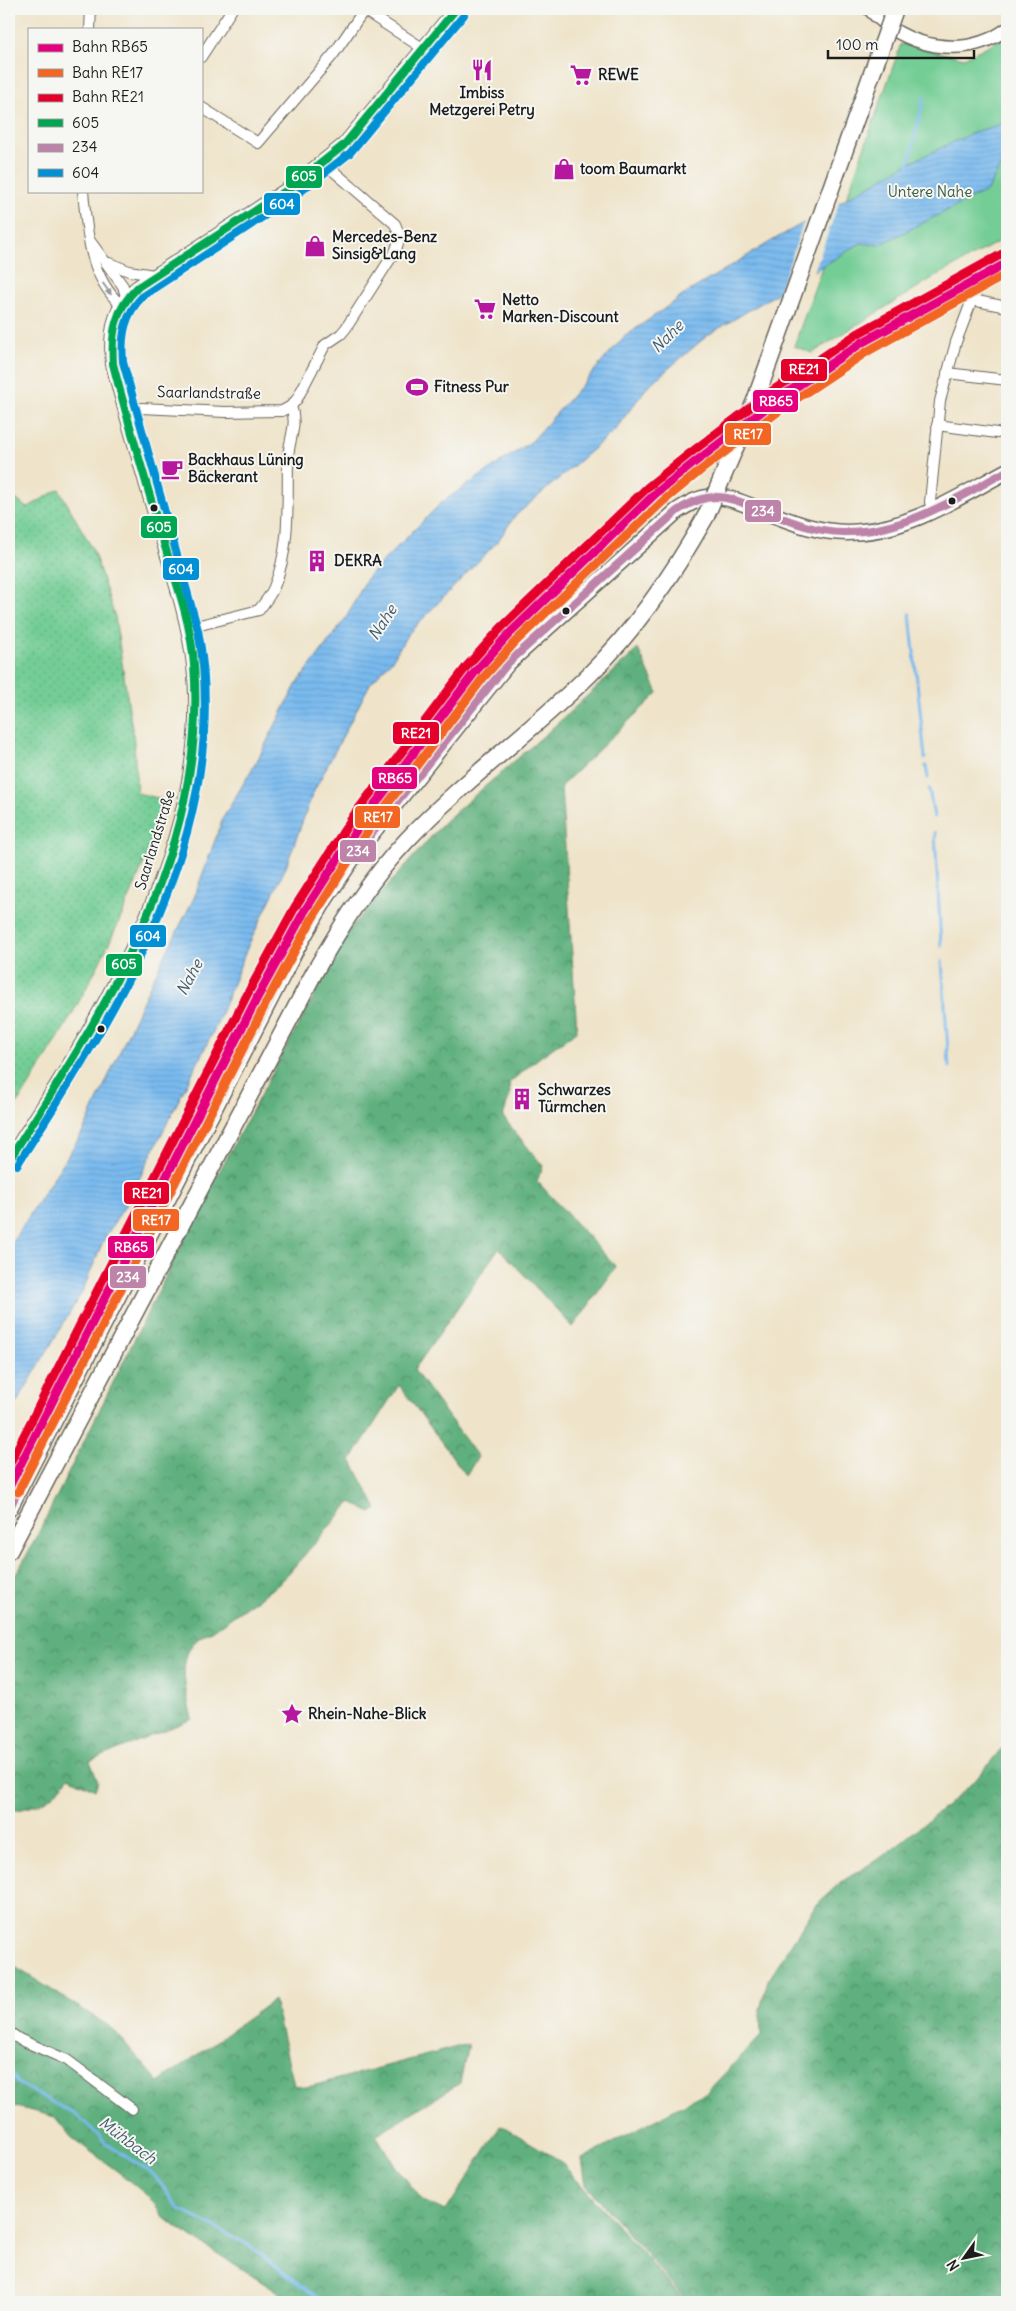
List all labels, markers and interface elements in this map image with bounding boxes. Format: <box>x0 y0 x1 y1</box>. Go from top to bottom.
legend <box>28 28 202 192</box>
scale bar <box>828 28 975 60</box>
text: 100 m <box>836 35 878 54</box>
text: Bahn RB65 <box>72 37 148 56</box>
restaurant icon: Imbiss Metzgerei Petry <box>469 57 495 83</box>
supermarket icon: REWE <box>568 62 594 88</box>
text: Bahn RE17 <box>72 63 143 82</box>
place label: REWE <box>598 65 639 84</box>
place label: Imbiss Metzgerei Petry <box>429 83 535 120</box>
text: Bahn RE21 <box>72 87 144 106</box>
text: 605 <box>72 113 99 132</box>
text: 234 <box>72 137 98 156</box>
shop icon: toom Baumarkt <box>551 156 577 182</box>
place label: toom Baumarkt <box>580 159 687 178</box>
text: 604 <box>72 163 100 182</box>
line badge: 605 <box>285 165 323 189</box>
text: 605 <box>291 167 317 185</box>
park label: Untere Nahe <box>888 182 972 201</box>
line badge: 604 <box>263 192 301 216</box>
text: 604 <box>269 195 295 213</box>
place label: Mercedes-Benz Sinsig&Lang <box>332 227 437 264</box>
shop icon: Mercedes-Benz Sinsig&Lang <box>302 233 328 259</box>
one-way arrow <box>102 282 112 296</box>
place label: Netto Marken-Discount <box>502 290 619 326</box>
supermarket icon: Netto Marken-Discount <box>472 296 498 322</box>
water label: Nahe <box>647 315 688 356</box>
line badge: RE21 <box>780 358 828 382</box>
text: RE21 <box>789 360 819 378</box>
sports icon: Fitness Pur <box>404 374 430 400</box>
place label: Fitness Pur <box>434 377 510 396</box>
street label: Saarlandstraße <box>157 382 261 403</box>
line badge: RB65 <box>752 389 799 413</box>
text: RB65 <box>759 392 793 410</box>
line badge: RE17 <box>724 422 772 446</box>
text: RE17 <box>733 425 763 443</box>
place label: Backhaus Lüning Bäckerant <box>188 450 304 486</box>
cafe icon: Backhaus Lüning Bäckerant <box>159 456 185 482</box>
unlabelled marker <box>947 496 957 506</box>
line badge: 234 <box>744 499 782 523</box>
text: 234 <box>751 502 775 520</box>
unlabelled marker <box>149 503 159 513</box>
line badge: 605 <box>140 515 178 539</box>
text: 605 <box>146 518 172 536</box>
building icon: DEKRA <box>304 548 330 574</box>
place label: DEKRA <box>334 551 382 570</box>
line badge: 604 <box>162 557 200 581</box>
text: 604 <box>168 560 194 578</box>
water label: Nahe <box>363 599 401 643</box>
unlabelled marker <box>561 606 571 616</box>
line badge: RE21 <box>392 721 440 745</box>
text: RE21 <box>401 724 431 742</box>
line badge: RB65 <box>371 766 418 790</box>
text: RB65 <box>378 769 412 787</box>
street label: Saarlandstraße <box>130 788 179 892</box>
line badge: RE17 <box>354 805 401 829</box>
text: RE17 <box>363 808 393 826</box>
line badge: 234 <box>339 839 377 863</box>
text: 234 <box>346 842 370 860</box>
line badge: 604 <box>129 924 167 948</box>
text: 604 <box>135 927 161 945</box>
line badge: 605 <box>105 953 143 977</box>
water label: Nahe <box>171 954 207 998</box>
text: 605 <box>111 955 137 973</box>
unlabelled marker <box>96 1024 106 1034</box>
place label: Schwarzes Türmchen <box>538 1080 611 1116</box>
building icon: Schwarzes Türmchen <box>509 1086 535 1112</box>
line badge: RE21 <box>123 1181 170 1205</box>
text: RE21 <box>132 1184 162 1202</box>
line badge: RE17 <box>132 1208 180 1232</box>
text: RE17 <box>141 1211 171 1229</box>
line badge: RB65 <box>107 1235 155 1259</box>
text: RB65 <box>114 1238 148 1256</box>
line badge: 234 <box>109 1265 147 1289</box>
text: 234 <box>116 1268 140 1286</box>
place icon: Rhein-Nahe-Blick <box>279 1701 305 1727</box>
place label: Rhein-Nahe-Blick <box>308 1704 427 1723</box>
water label: Mühbach <box>95 2112 161 2169</box>
north arrow <box>938 2234 988 2284</box>
text: N <box>943 2256 963 2274</box>

